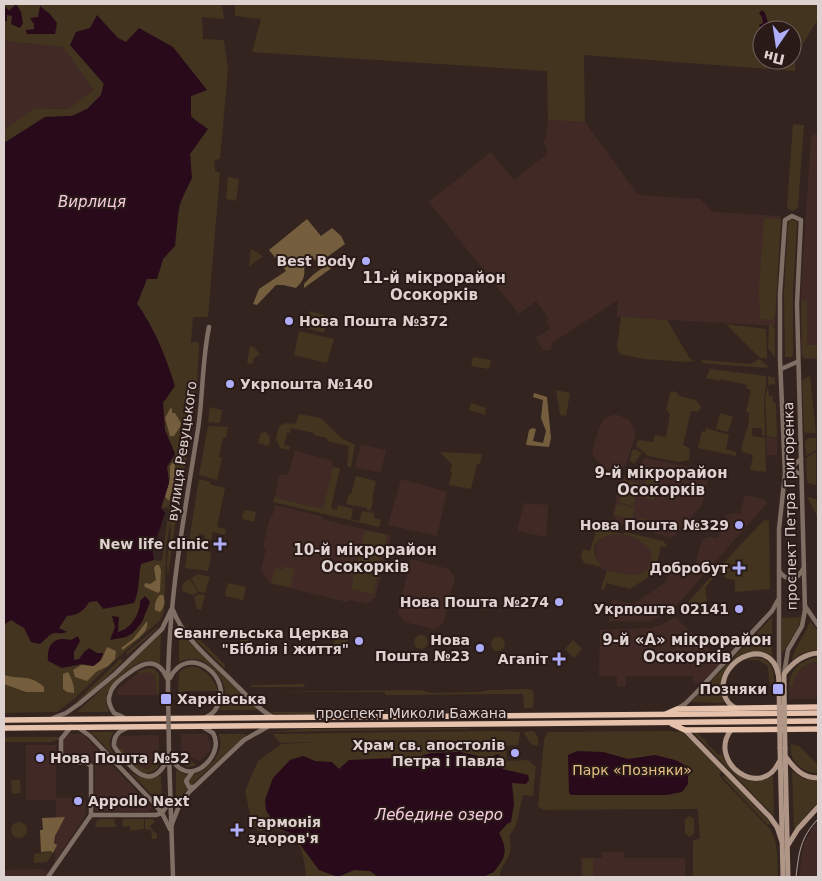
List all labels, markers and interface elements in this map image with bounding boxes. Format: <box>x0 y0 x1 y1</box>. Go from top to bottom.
north arrow <box>752 20 802 70</box>
text: Пн <box>762 47 786 68</box>
water label: Вирлиця <box>58 193 126 211</box>
place label: Best Body <box>276 253 356 269</box>
marker: Best Body <box>360 255 372 267</box>
district label: 11-й мікрорайон Осокорків <box>362 269 506 304</box>
place label: Нова Пошта №372 <box>299 313 448 329</box>
marker: Нова Пошта №372 <box>283 315 295 327</box>
place label: Укрпошта №140 <box>240 376 373 392</box>
marker: Укрпошта №140 <box>224 378 236 390</box>
street label: вулиця Ревуцького <box>164 380 200 522</box>
street label: проспект Петра Григоренка <box>780 402 800 610</box>
district label: 9-й мікрорайон Осокорків <box>594 464 728 499</box>
place label: Нова Пошта №329 <box>580 517 729 533</box>
marker: Нова Пошта №329 <box>733 519 745 531</box>
place label: New life clinic <box>99 536 209 552</box>
marker: New life clinic <box>213 537 227 551</box>
district label: 10-й мікрорайон Осокорків <box>293 541 437 576</box>
place label: Добробут <box>649 560 729 576</box>
marker: Добробут <box>732 561 746 575</box>
place label: Нова Пошта №274 <box>400 594 549 610</box>
marker: Нова Пошта №274 <box>553 596 565 608</box>
place label: Укрпошта 02141 <box>593 601 729 617</box>
marker: Укрпошта 02141 <box>733 603 745 615</box>
place label: Євангельська Церква "Біблія і життя" <box>174 625 349 657</box>
district label: 9-й «А» мікрорайон Осокорків <box>602 631 772 666</box>
place label: Нова Пошта №23 <box>375 632 470 664</box>
marker: Євангельська Церква "Біблія і життя" <box>353 635 365 647</box>
marker: Нова Пошта №23 <box>474 642 486 654</box>
place label: Агапіт <box>498 651 549 667</box>
marker: Агапіт <box>552 652 566 666</box>
place label: Позняки <box>700 681 767 697</box>
marker: Позняки <box>771 682 785 696</box>
place label: Харківська <box>177 691 267 707</box>
marker: Харківська <box>159 692 173 706</box>
street label: проспект Миколи Бажана <box>316 705 506 721</box>
place label: Храм св. апостолів Петра і Павла <box>352 737 505 769</box>
marker: Храм св. апостолів Петра і Павла <box>509 747 521 759</box>
place label: Нова Пошта №52 <box>50 750 189 766</box>
marker: Нова Пошта №52 <box>34 752 46 764</box>
park label: Парк «Позняки» <box>572 762 692 778</box>
place label: Appollo Next <box>88 793 190 809</box>
marker: Appollo Next <box>72 795 84 807</box>
water label: Лебедине озеро <box>374 806 503 824</box>
place label: Гармонія здоров'я <box>248 814 321 846</box>
marker: Гармонія здоров'я <box>230 823 244 837</box>

